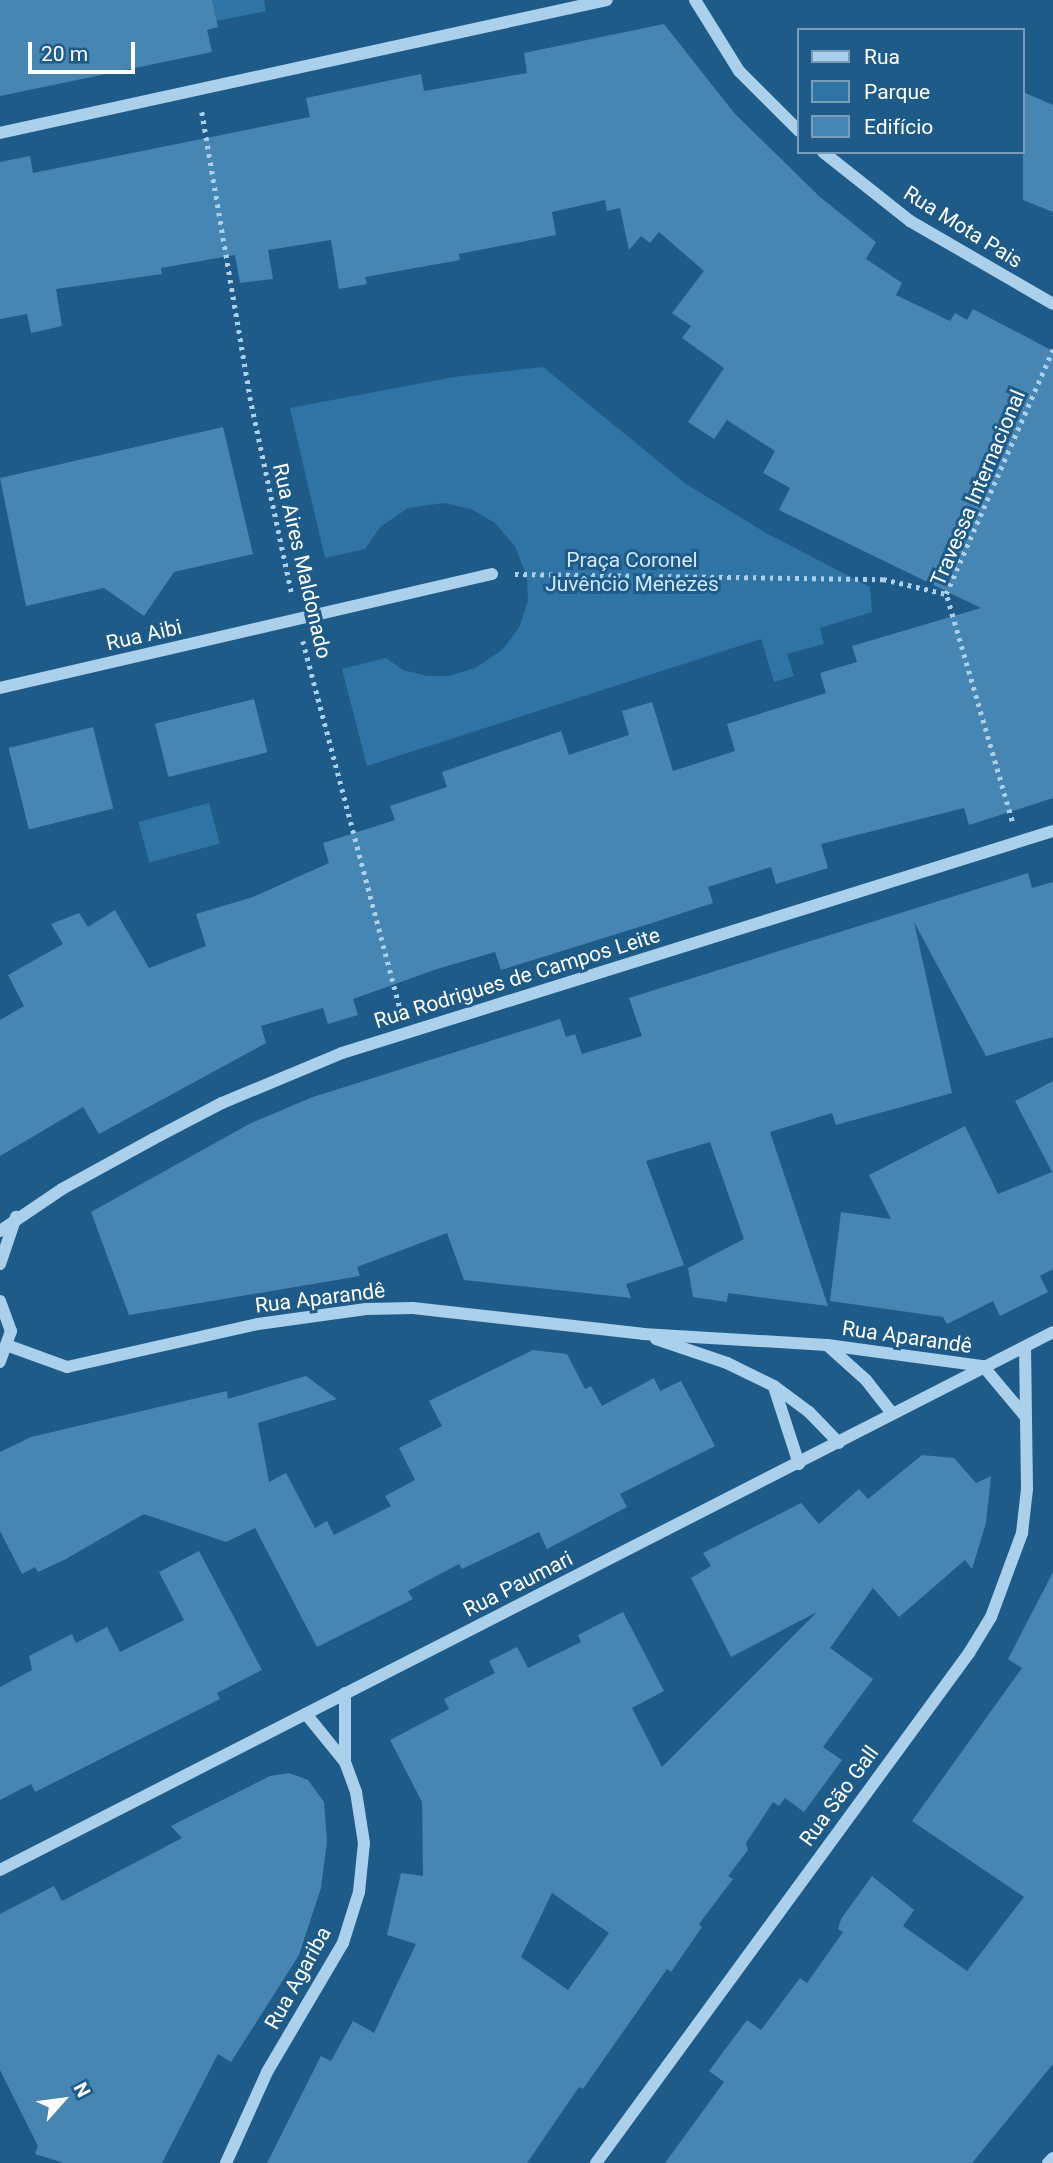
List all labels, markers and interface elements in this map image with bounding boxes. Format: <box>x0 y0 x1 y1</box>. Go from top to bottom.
scale bar <box>32 28 138 72</box>
legend <box>797 28 1025 154</box>
text: 20 m <box>41 42 88 66</box>
text: Rua <box>864 45 900 69</box>
text: Parque <box>864 80 930 104</box>
text: Edifício <box>864 115 933 139</box>
street label: Rua Mota Pais <box>899 180 1027 274</box>
street label: Travessa Internacional <box>925 386 1031 590</box>
street label: Rua Aires Maldonado <box>267 461 337 661</box>
park label: Praça Coronel Juvêncio Menezes <box>545 547 719 597</box>
street label: Rua Aibi <box>104 614 184 656</box>
street label: Rua Rodrigues de Campos Leite <box>371 922 663 1034</box>
street label: Rua Aparandê <box>254 1278 386 1318</box>
street label: Rua Aparandê <box>840 1315 974 1359</box>
street label: Rua Paumari <box>459 1546 577 1622</box>
street label: Rua São Gall <box>794 1741 884 1851</box>
street label: Rua Agariba <box>259 1922 337 2034</box>
north arrow <box>28 2065 98 2135</box>
text: N <box>69 2079 95 2101</box>

